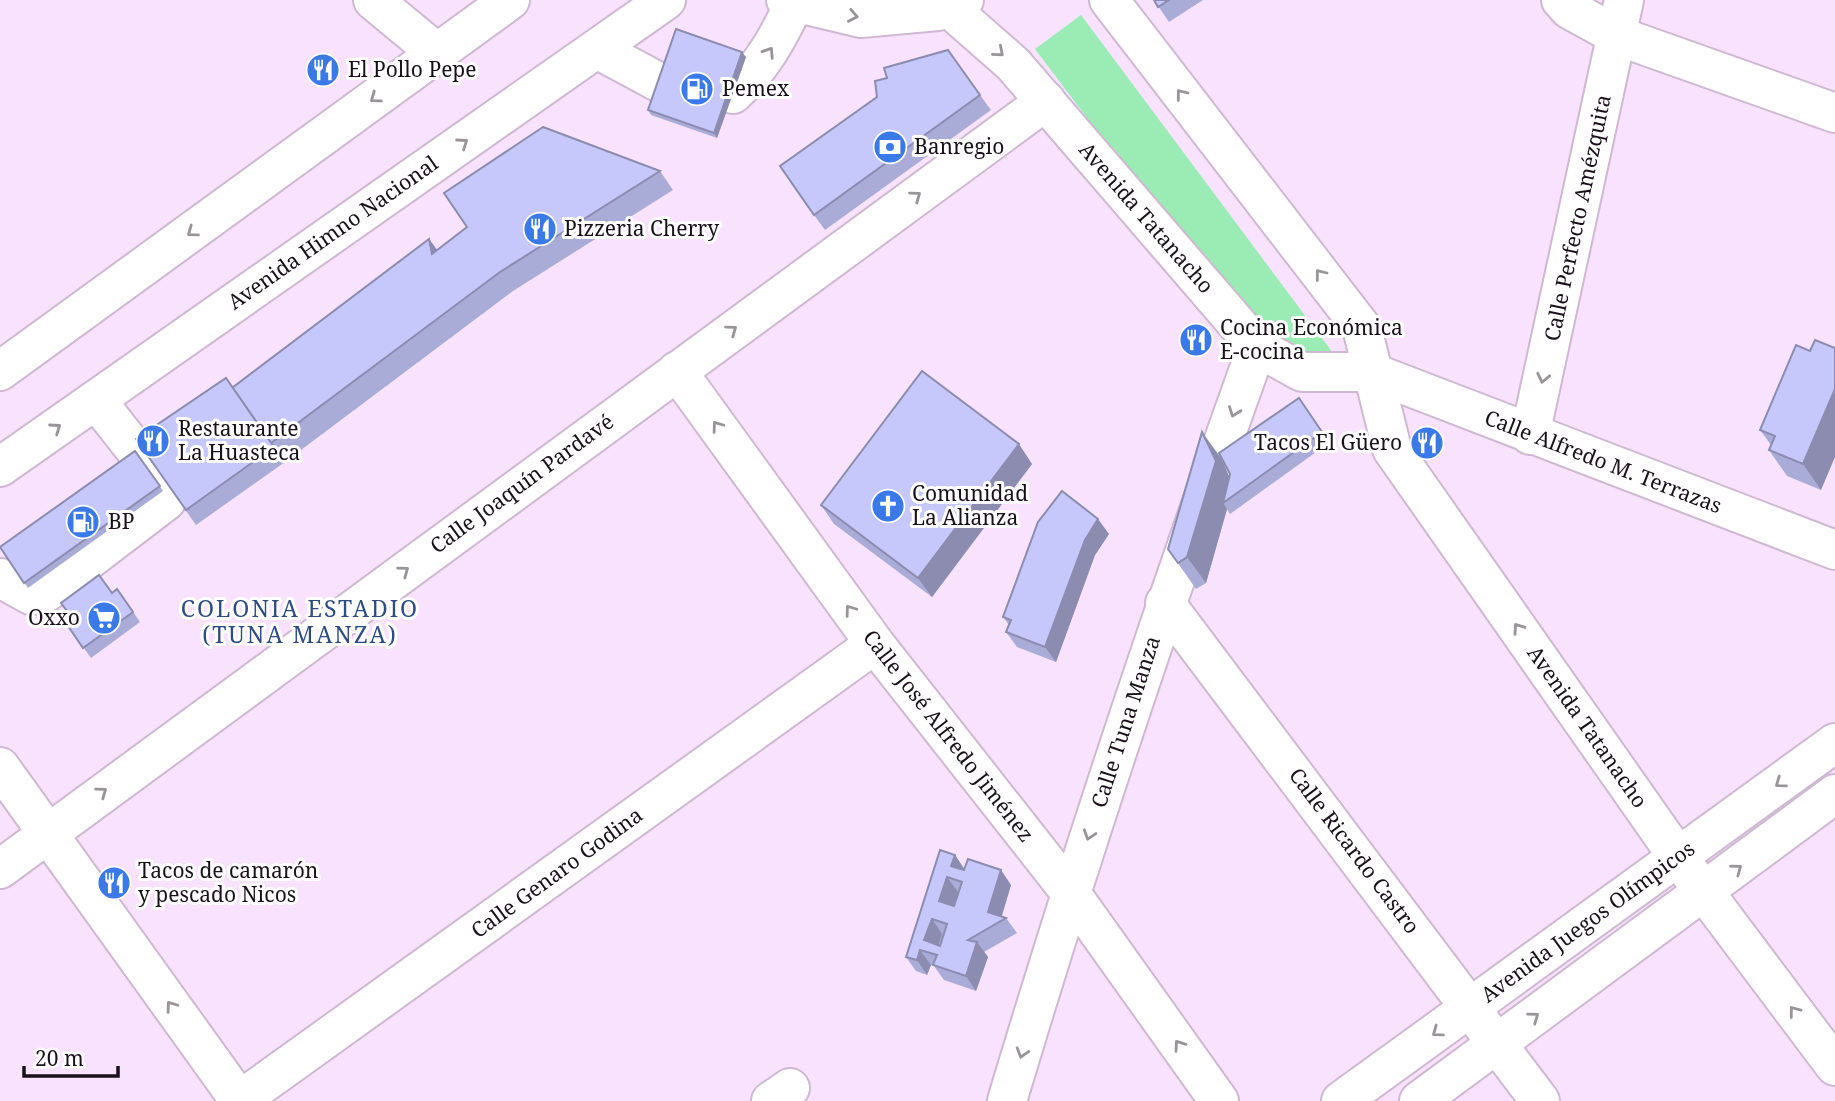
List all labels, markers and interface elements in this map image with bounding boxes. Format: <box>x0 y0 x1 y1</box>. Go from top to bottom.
one-way arrow <box>847 7 859 22</box>
one-way arrow <box>991 44 1004 56</box>
one-way arrow <box>761 47 773 60</box>
restaurant icon: El Pollo Pepe <box>304 51 342 89</box>
place label: El Pollo Pepe <box>348 55 477 83</box>
fuel station icon: Pemex <box>678 70 716 108</box>
place label: Pemex <box>722 74 790 102</box>
one-way arrow <box>371 89 383 102</box>
one-way arrow <box>1177 89 1190 101</box>
street label: Calle Perfecto Amézquita <box>1537 92 1617 344</box>
bank icon: Banregio <box>871 128 909 166</box>
place label: Banregio <box>914 132 1004 160</box>
street label: Avenida Tatanacho <box>1073 136 1220 299</box>
one-way arrow <box>455 139 468 151</box>
street label: Avenida Himno Nacional <box>222 149 443 316</box>
one-way arrow <box>908 192 920 205</box>
restaurant icon: Pizzeria Cherry <box>521 210 559 248</box>
place label: Pizzeria Cherry <box>564 214 719 242</box>
one-way arrow <box>187 223 199 236</box>
one-way arrow <box>1316 269 1329 282</box>
place label: Cocina Económica E-cocina <box>1220 313 1403 365</box>
restaurant icon: Cocina Económica E-cocina <box>1177 321 1215 359</box>
one-way arrow <box>724 326 737 339</box>
one-way arrow <box>1536 372 1551 384</box>
street label: Calle Alfredo M. Terrazas <box>1481 403 1726 519</box>
one-way arrow <box>1228 405 1242 417</box>
street label: Calle Joaquín Pardavé <box>424 407 619 559</box>
place label: Restaurante La Huasteca <box>178 414 300 466</box>
one-way arrow <box>712 421 725 434</box>
restaurant icon: Restaurante La Huasteca <box>134 422 172 460</box>
one-way arrow <box>48 424 61 436</box>
restaurant icon: Tacos El Güero <box>1408 424 1446 462</box>
place label: Tacos El Güero <box>1254 428 1402 456</box>
place label: Comunidad La Alianza <box>912 479 1028 531</box>
church icon: Comunidad La Alianza <box>869 487 907 525</box>
fuel station icon: BP <box>64 503 102 541</box>
place label: BP <box>108 507 134 535</box>
one-way arrow <box>396 567 409 579</box>
district label: COLONIA ESTADIO (TUNA MANZA) <box>181 592 419 650</box>
supermarket icon: Oxxo <box>85 599 123 637</box>
place label: Oxxo <box>28 603 80 631</box>
one-way arrow <box>846 605 858 618</box>
one-way arrow <box>1514 623 1526 636</box>
street label: Calle José Alfredo Jiménez <box>857 624 1040 847</box>
street label: Calle Tuna Manza <box>1084 632 1166 811</box>
street label: Avenida Tatanacho <box>1521 640 1654 813</box>
street label: Calle Ricardo Castro <box>1283 762 1426 939</box>
one-way arrow <box>1775 775 1788 787</box>
one-way arrow <box>95 788 107 801</box>
street label: Calle Genaro Godina <box>465 800 648 944</box>
one-way arrow <box>1082 829 1097 841</box>
street label: Avenida Juegos Olímpicos <box>1475 834 1700 1008</box>
place label: Tacos de camarón y pescado Nicos <box>138 856 318 908</box>
restaurant icon: Tacos de camarón y pescado Nicos <box>95 864 133 902</box>
one-way arrow <box>1729 864 1742 877</box>
one-way arrow <box>167 1001 179 1014</box>
one-way arrow <box>1790 1007 1802 1019</box>
one-way arrow <box>1526 1013 1538 1026</box>
one-way arrow <box>1432 1024 1445 1036</box>
scale bar <box>24 1034 119 1078</box>
one-way arrow <box>1175 1040 1187 1053</box>
text: 20 m <box>35 1044 84 1072</box>
one-way arrow <box>1015 1047 1030 1059</box>

